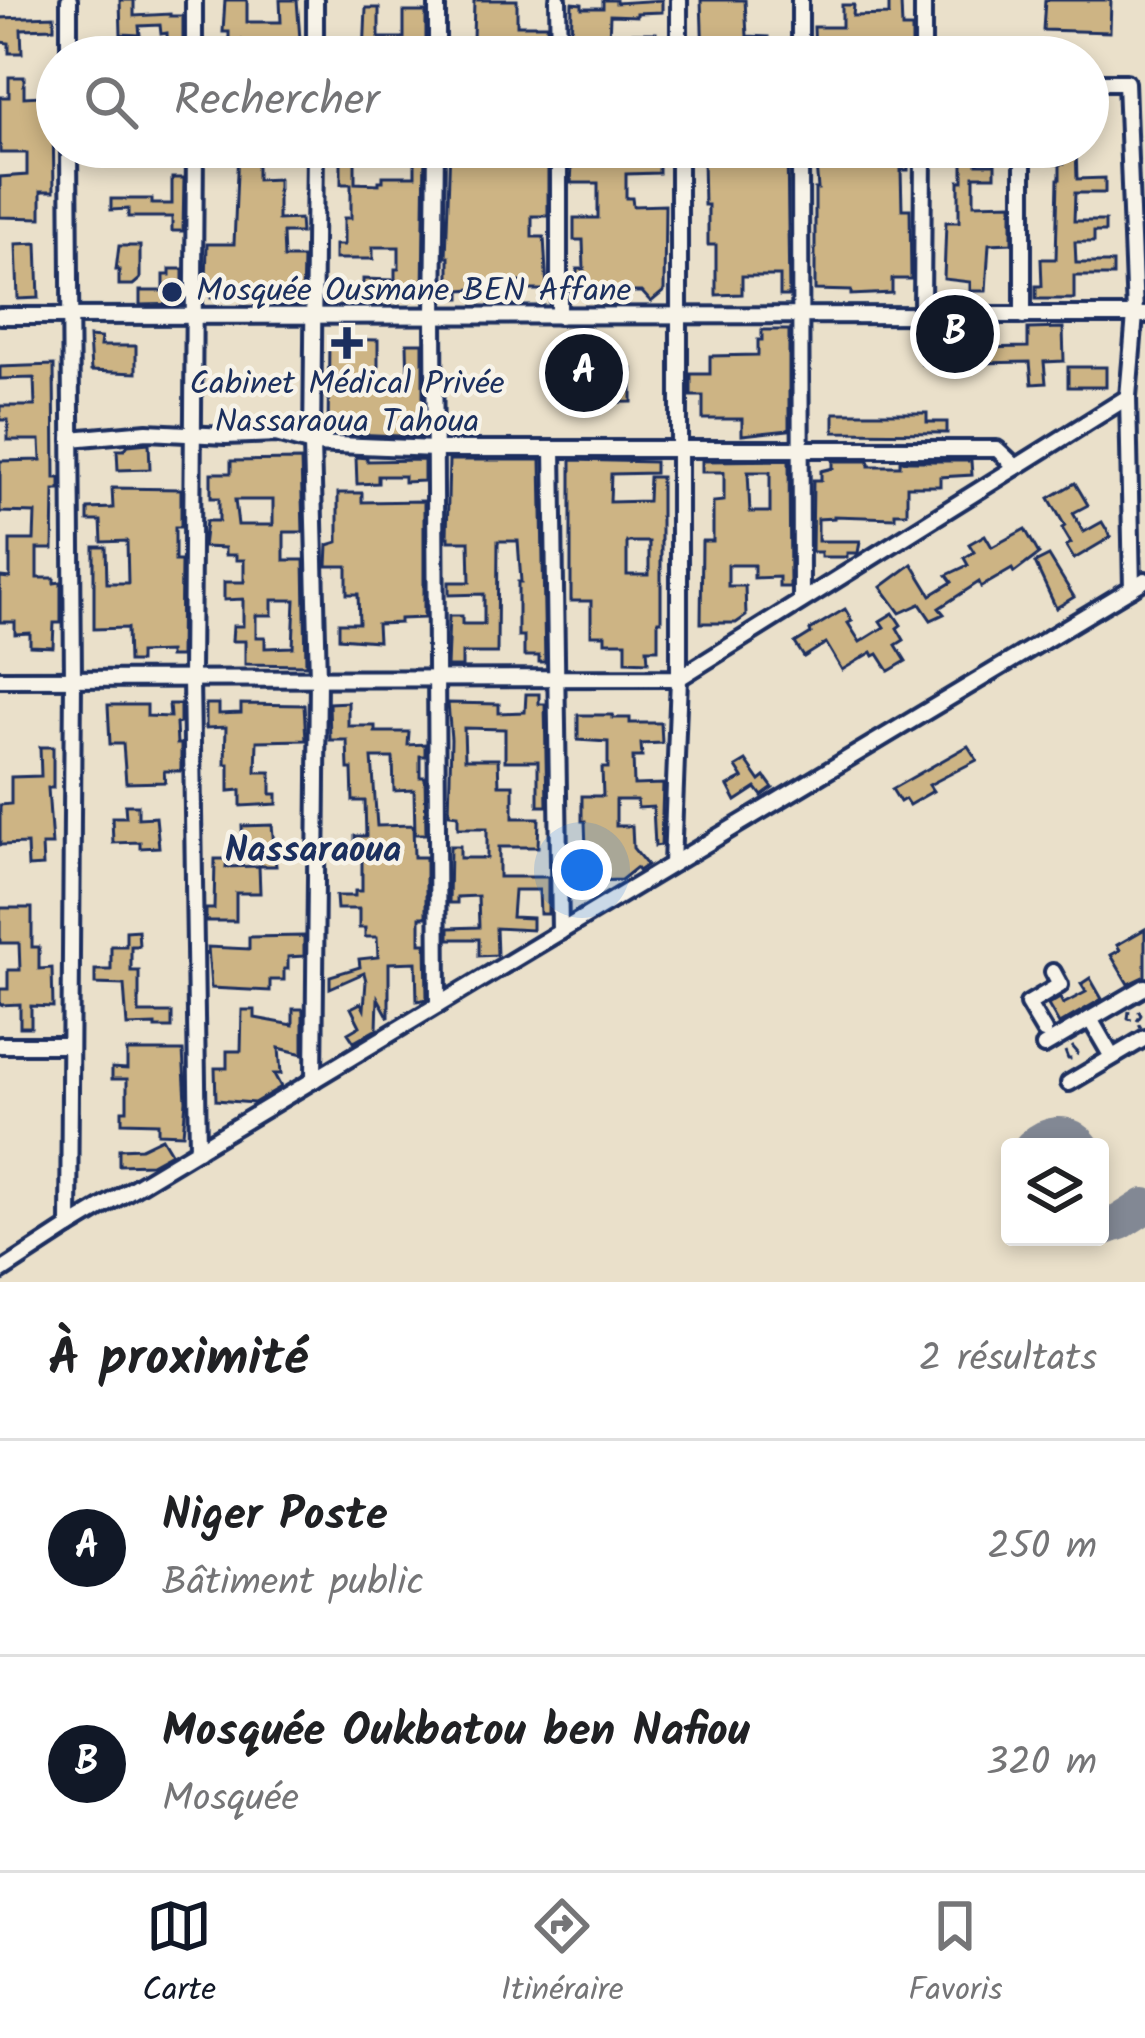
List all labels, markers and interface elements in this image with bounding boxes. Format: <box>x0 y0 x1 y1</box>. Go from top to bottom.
search box <box>36 36 1109 168</box>
text: Rechercher <box>174 66 379 138</box>
icon: search <box>78 69 144 135</box>
place label: Mosquée Ousmane BEN Affane <box>196 266 632 319</box>
marker: Mosquée Ousmane BEN Affane <box>159 279 185 305</box>
pin: B <box>916 289 994 379</box>
marker: Cabinet Médical Privée Nassaraoua Tahoua <box>331 327 363 359</box>
pin: A <box>545 328 623 418</box>
place label: Cabinet Médical Privée Nassaraoua Tahoua <box>189 359 505 450</box>
district label: Nassaraoua <box>225 823 401 880</box>
your location <box>552 840 612 900</box>
map controls <box>1001 1138 1109 1246</box>
button: layers <box>1001 1138 1109 1246</box>
text: À proximité <box>48 1320 308 1401</box>
text: 2 résultats <box>919 1329 1097 1391</box>
text: Niger Poste <box>162 1481 388 1553</box>
text: A <box>75 1517 99 1579</box>
text: 250 m <box>987 1517 1097 1579</box>
text: Bâtiment public <box>162 1553 424 1615</box>
text: Mosquée Oukbatou ben Nafiou <box>162 1697 750 1769</box>
text: B <box>75 1733 99 1795</box>
text: 320 m <box>986 1733 1097 1795</box>
text: Mosquée <box>162 1769 299 1831</box>
tab: Carte <box>142 1893 216 2018</box>
tab: Itinéraire <box>501 1893 624 2018</box>
tab: Favoris <box>908 1893 1003 2018</box>

